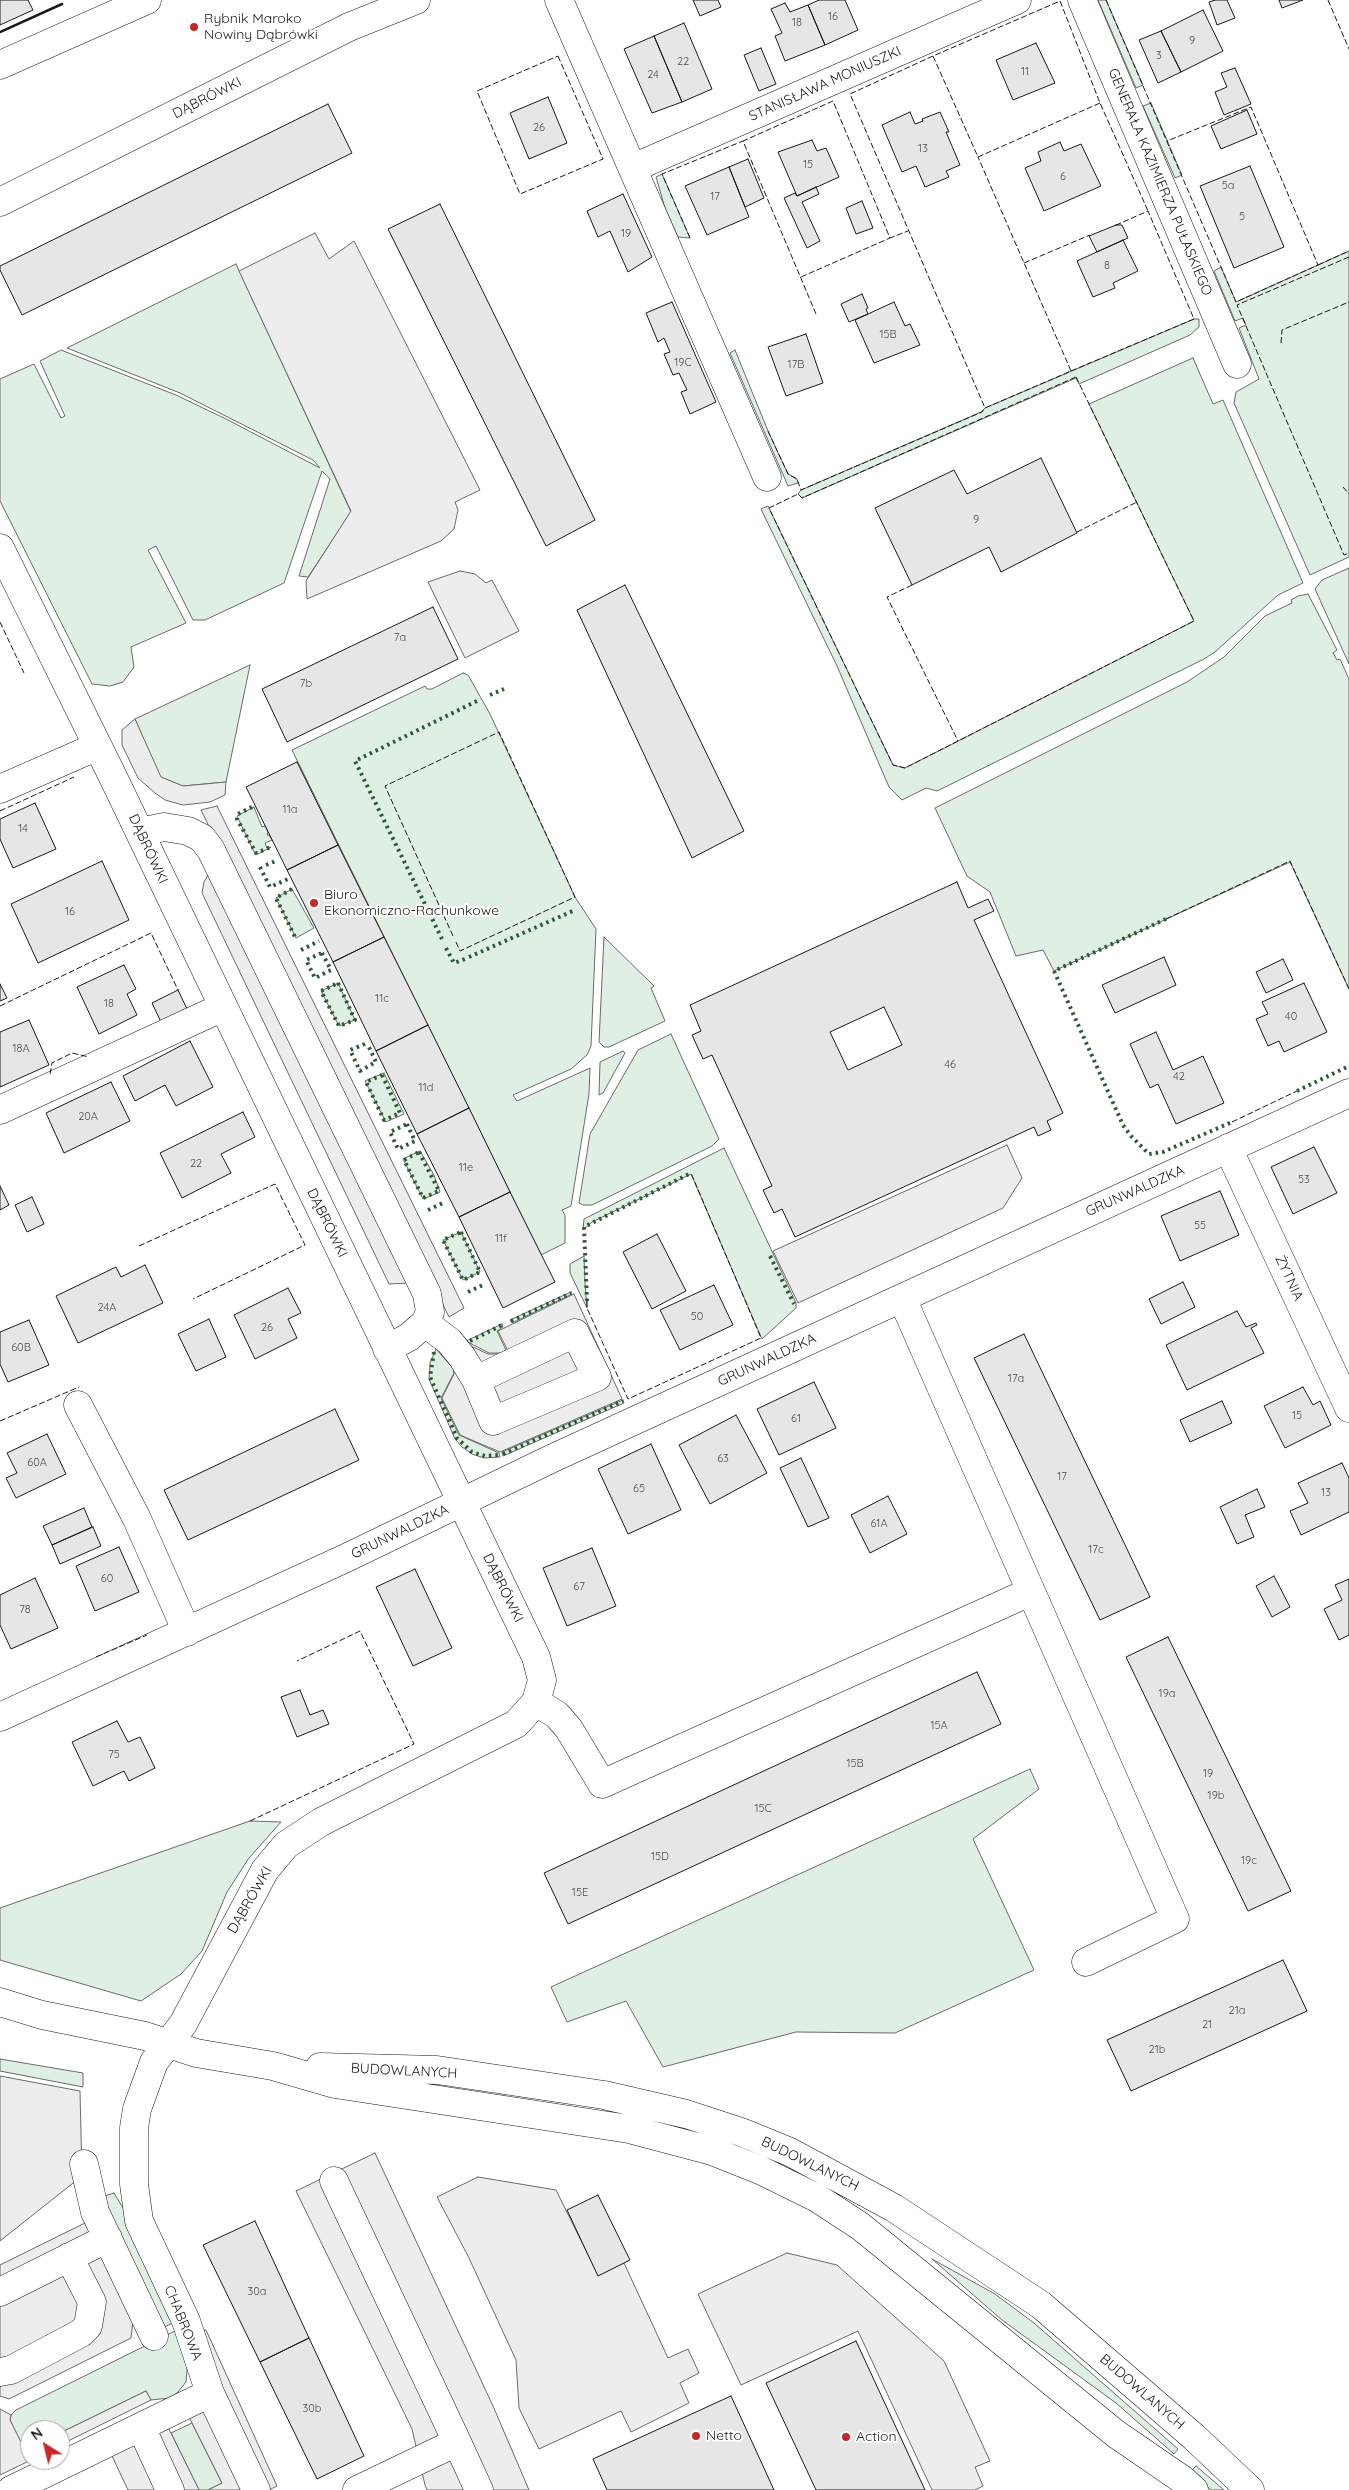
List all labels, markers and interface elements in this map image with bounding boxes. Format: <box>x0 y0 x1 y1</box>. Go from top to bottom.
house number: 16 <box>828 10 838 24</box>
place label: Rybnik Maroko Nowiny Dąbrówki <box>204 11 318 44</box>
house number: 18 <box>792 16 802 30</box>
marker: Rybnik Maroko Nowiny Dąbrówki <box>188 21 200 33</box>
house number: 9 <box>1189 34 1195 48</box>
street label: STANISŁAWA MONIUSZKI <box>746 43 904 125</box>
house number: 3 <box>1156 49 1162 63</box>
house number: 22 <box>677 55 689 69</box>
house number: 11 <box>1021 65 1029 79</box>
street label: GENERAŁA KAZIMIERZA PUŁASKIEGO <box>1104 66 1216 298</box>
house number: 24 <box>647 68 659 82</box>
street label: DĄBRÓWKI <box>170 74 244 122</box>
house number: 26 <box>533 121 545 135</box>
house number: 13 <box>918 142 928 156</box>
house number: 15 <box>803 158 813 172</box>
house number: 6 <box>1060 170 1066 184</box>
house number: 5a <box>1222 179 1234 193</box>
house number: 17 <box>710 190 720 204</box>
house number: 5 <box>1239 210 1245 224</box>
house number: 19 <box>621 227 631 241</box>
house number: 8 <box>1104 259 1110 273</box>
house number: 15B <box>879 328 897 342</box>
house number: 19C <box>674 356 692 370</box>
house number: 17B <box>788 358 804 372</box>
house number: 9 <box>973 513 979 527</box>
house number: 7a <box>394 631 406 645</box>
house number: 7b <box>300 677 312 691</box>
house number: 11a <box>283 803 297 817</box>
street label: DĄBRÓWKI <box>125 812 171 886</box>
house number: 14 <box>18 822 28 836</box>
place label: Biuro Ekonomiczno-Rachunkowe <box>324 887 499 920</box>
marker: Biuro Ekonomiczno-Rachunkowe <box>308 897 320 909</box>
house number: 16 <box>65 905 75 919</box>
house number: 11c <box>375 992 389 1006</box>
house number: 18 <box>104 997 114 1011</box>
house number: 40 <box>1285 1010 1297 1024</box>
house number: 18A <box>12 1042 30 1056</box>
house number: 46 <box>944 1058 956 1072</box>
house number: 42 <box>1173 1070 1185 1084</box>
house number: 11d <box>419 1081 433 1095</box>
house number: 20A <box>78 1110 98 1124</box>
house number: 22 <box>190 1157 202 1171</box>
house number: 11e <box>459 1161 473 1175</box>
street label: GRUNWALDZKA <box>1083 1162 1187 1220</box>
house number: 53 <box>1298 1173 1310 1187</box>
street label: DĄBRÓWKI <box>303 1186 351 1260</box>
house number: 55 <box>1194 1219 1206 1233</box>
house number: 11f <box>495 1232 507 1246</box>
street label: ŻYTNIA <box>1271 1253 1307 1303</box>
house number: 24A <box>98 1301 116 1315</box>
house number: 50 <box>691 1310 703 1324</box>
house number: 26 <box>261 1321 273 1335</box>
street label: GRUNWALDZKA <box>715 1330 819 1390</box>
house number: 60B <box>11 1341 31 1355</box>
house number: 17a <box>1008 1372 1024 1386</box>
house number: 15 <box>1292 1409 1302 1423</box>
house number: 61 <box>791 1412 801 1426</box>
house number: 63 <box>717 1452 729 1466</box>
house number: 60A <box>27 1456 47 1470</box>
house number: 17 <box>1057 1470 1067 1484</box>
house number: 65 <box>633 1482 645 1496</box>
house number: 13 <box>1321 1486 1331 1500</box>
street label: GRUNWALDZKA <box>349 1501 451 1563</box>
house number: 61A <box>870 1517 888 1531</box>
house number: 17c <box>1088 1543 1104 1557</box>
street label: DĄBRÓWKI <box>479 1551 527 1625</box>
house number: 60 <box>101 1572 113 1586</box>
house number: 67 <box>573 1580 585 1594</box>
house number: 78 <box>19 1603 31 1617</box>
house number: 19a <box>1159 1687 1175 1701</box>
house number: 15A <box>930 1719 948 1733</box>
house number: 75 <box>108 1748 120 1762</box>
house number: 15B <box>846 1757 864 1771</box>
house number: 19 <box>1203 1767 1213 1781</box>
house number: 19b <box>1208 1789 1224 1803</box>
house number: 15C <box>754 1802 772 1816</box>
house number: 15D <box>651 1850 669 1864</box>
house number: 19c <box>1241 1854 1257 1868</box>
street label: DĄBRÓWKI <box>224 1863 276 1937</box>
house number: 15E <box>572 1886 588 1900</box>
house number: 21a <box>1229 2004 1245 2018</box>
house number: 21 <box>1202 2018 1212 2032</box>
house number: 21b <box>1149 2043 1165 2057</box>
street label: BUDOWLANYCH <box>350 2060 458 2082</box>
street label: BUDOWLANYCH <box>758 2133 862 2195</box>
street label: CHABROWA <box>160 2283 206 2363</box>
house number: 30a <box>248 2285 266 2299</box>
street label: BUDOWLANYCH <box>1096 2351 1188 2433</box>
house number: 30b <box>303 2402 321 2416</box>
north arrow <box>20 2420 70 2470</box>
text: N <box>27 2423 46 2444</box>
place label: Netto <box>706 2428 742 2444</box>
place label: Action <box>856 2429 897 2445</box>
marker: Netto <box>690 2430 702 2442</box>
marker: Action <box>840 2431 852 2443</box>

